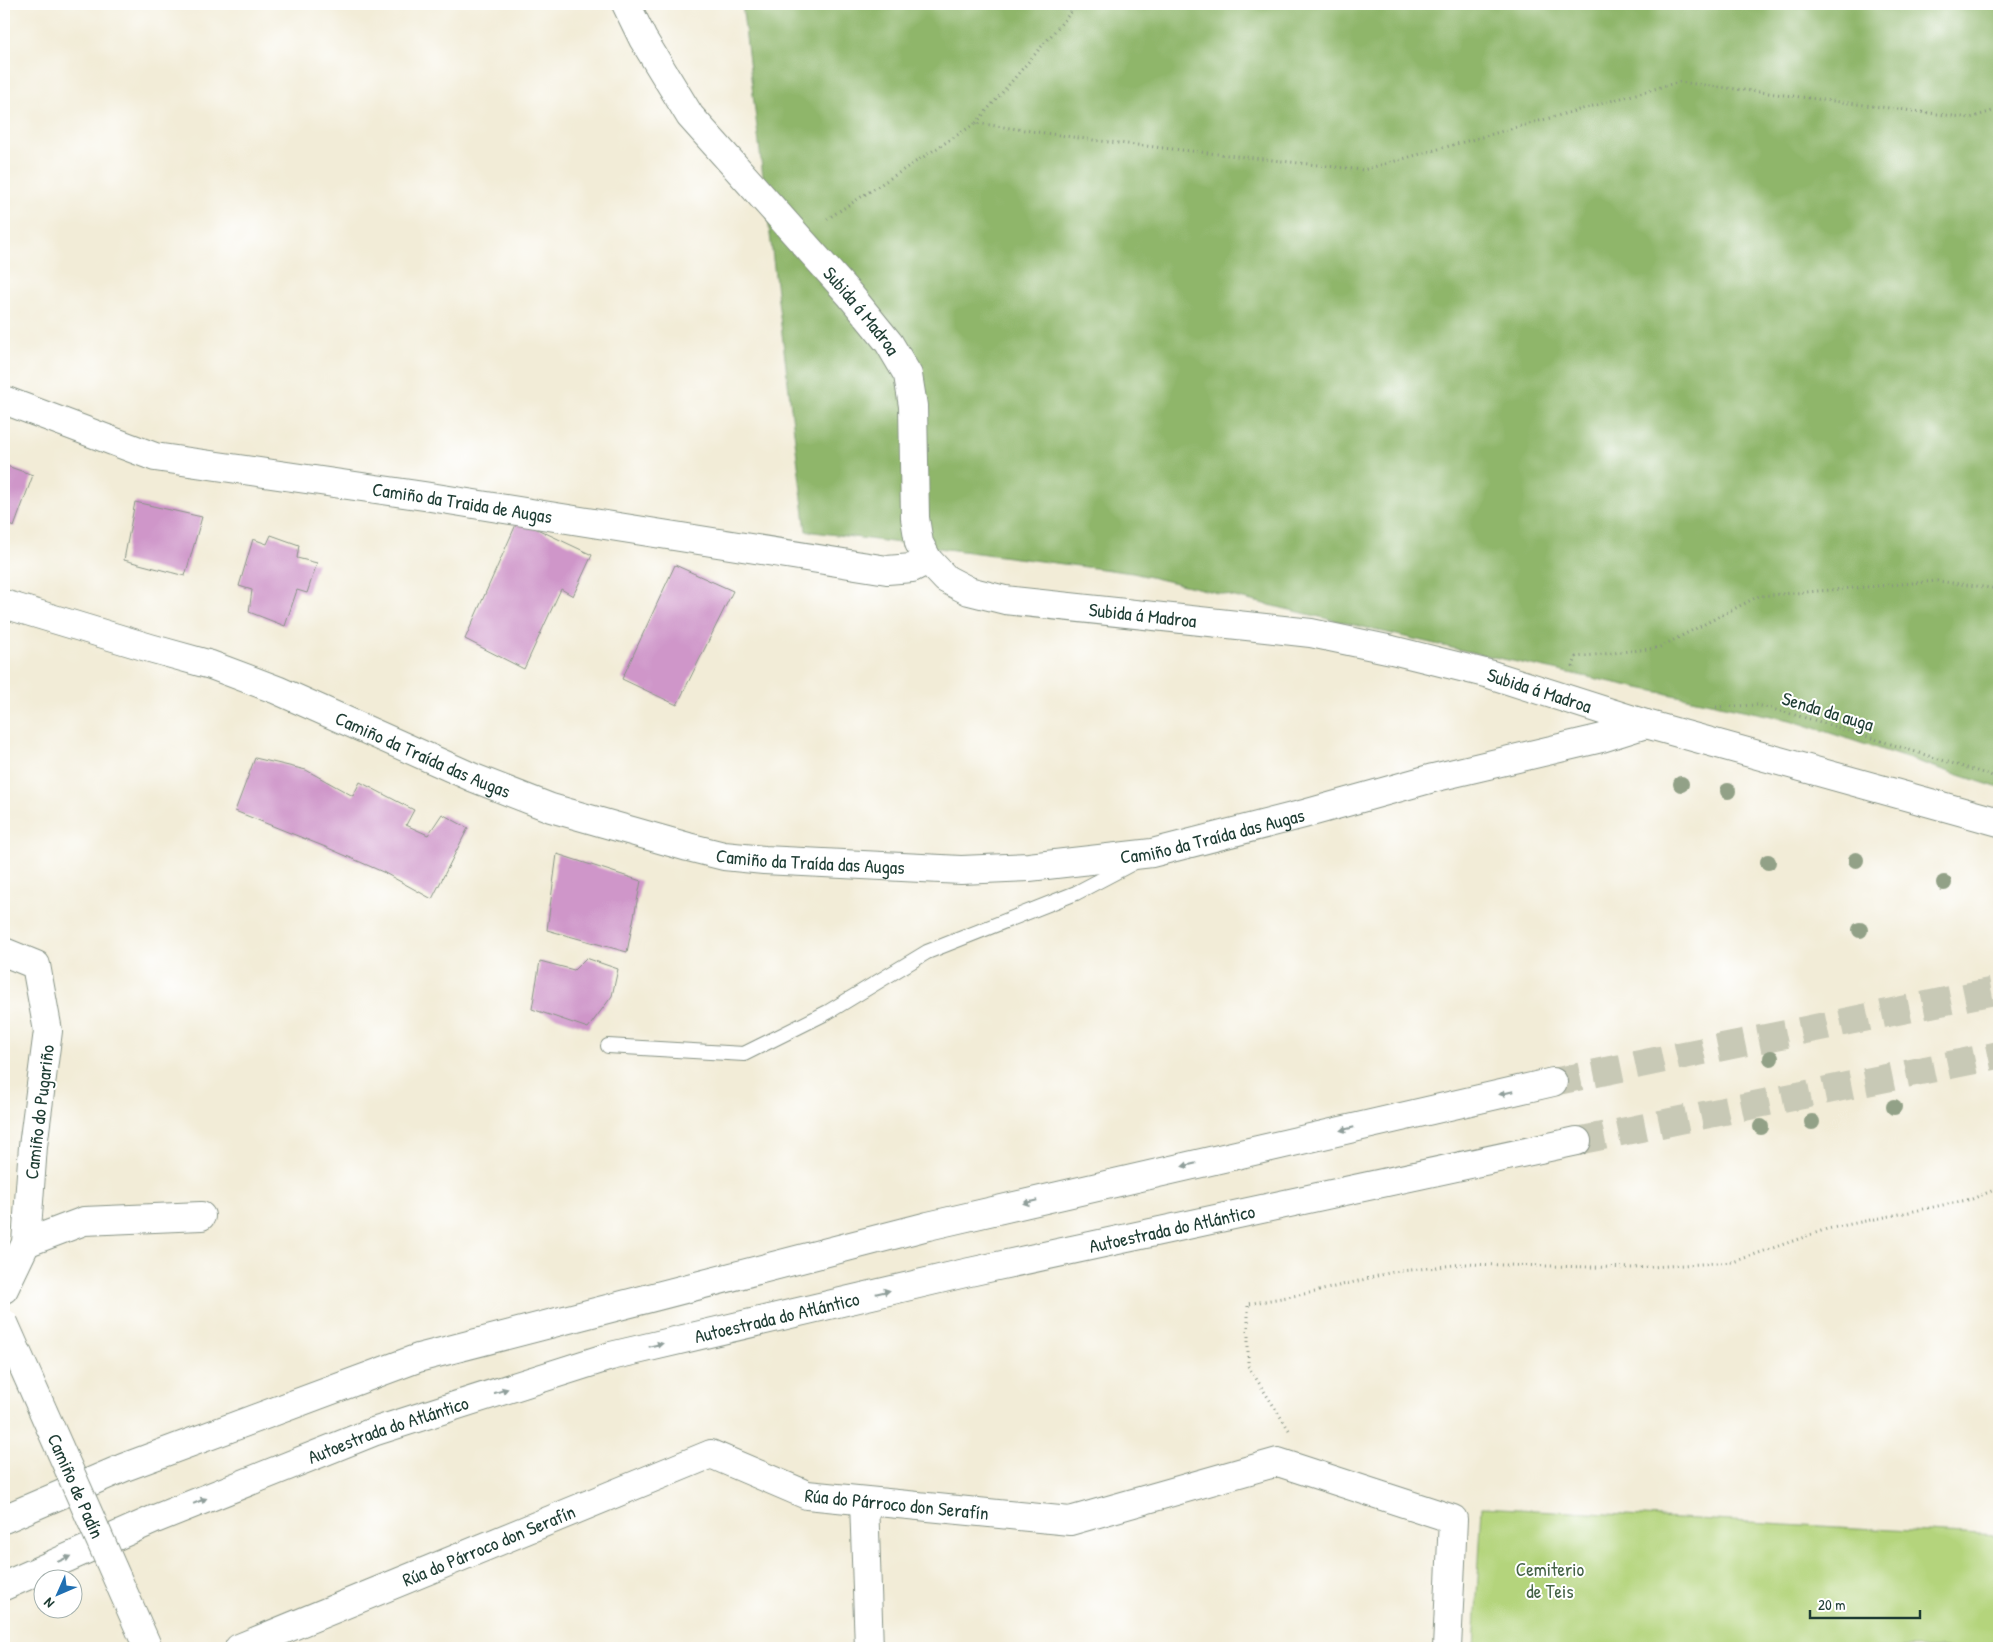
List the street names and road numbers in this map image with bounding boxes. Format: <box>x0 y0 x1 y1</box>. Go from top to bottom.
street label: Subida á Madroa <box>817 261 907 360</box>
street label: Camiño da Traida de Augas <box>371 476 554 529</box>
street label: Subida á Madroa <box>1088 596 1198 634</box>
street label: Subida á Madroa <box>1484 661 1596 719</box>
street label: Senda da auga <box>1779 685 1877 737</box>
street label: Camiño da Traída das Augas <box>331 705 514 804</box>
street label: Camiño da Traída das Augas <box>1119 801 1307 870</box>
street label: Camiño da Traída das Augas <box>713 842 905 880</box>
street label: Camiño do Pugariño <box>18 1043 60 1181</box>
street label: Autoestrada do Atlántico <box>1087 1198 1257 1259</box>
street label: Autoestrada do Atlántico <box>692 1285 862 1349</box>
street label: Autoestrada do Atlántico <box>304 1389 472 1470</box>
street label: Camiño de Padín <box>42 1429 111 1542</box>
street label: Rúa do Párroco don Serafín <box>804 1482 990 1526</box>
street label: Rúa do Párroco don Serafín <box>398 1498 579 1592</box>

